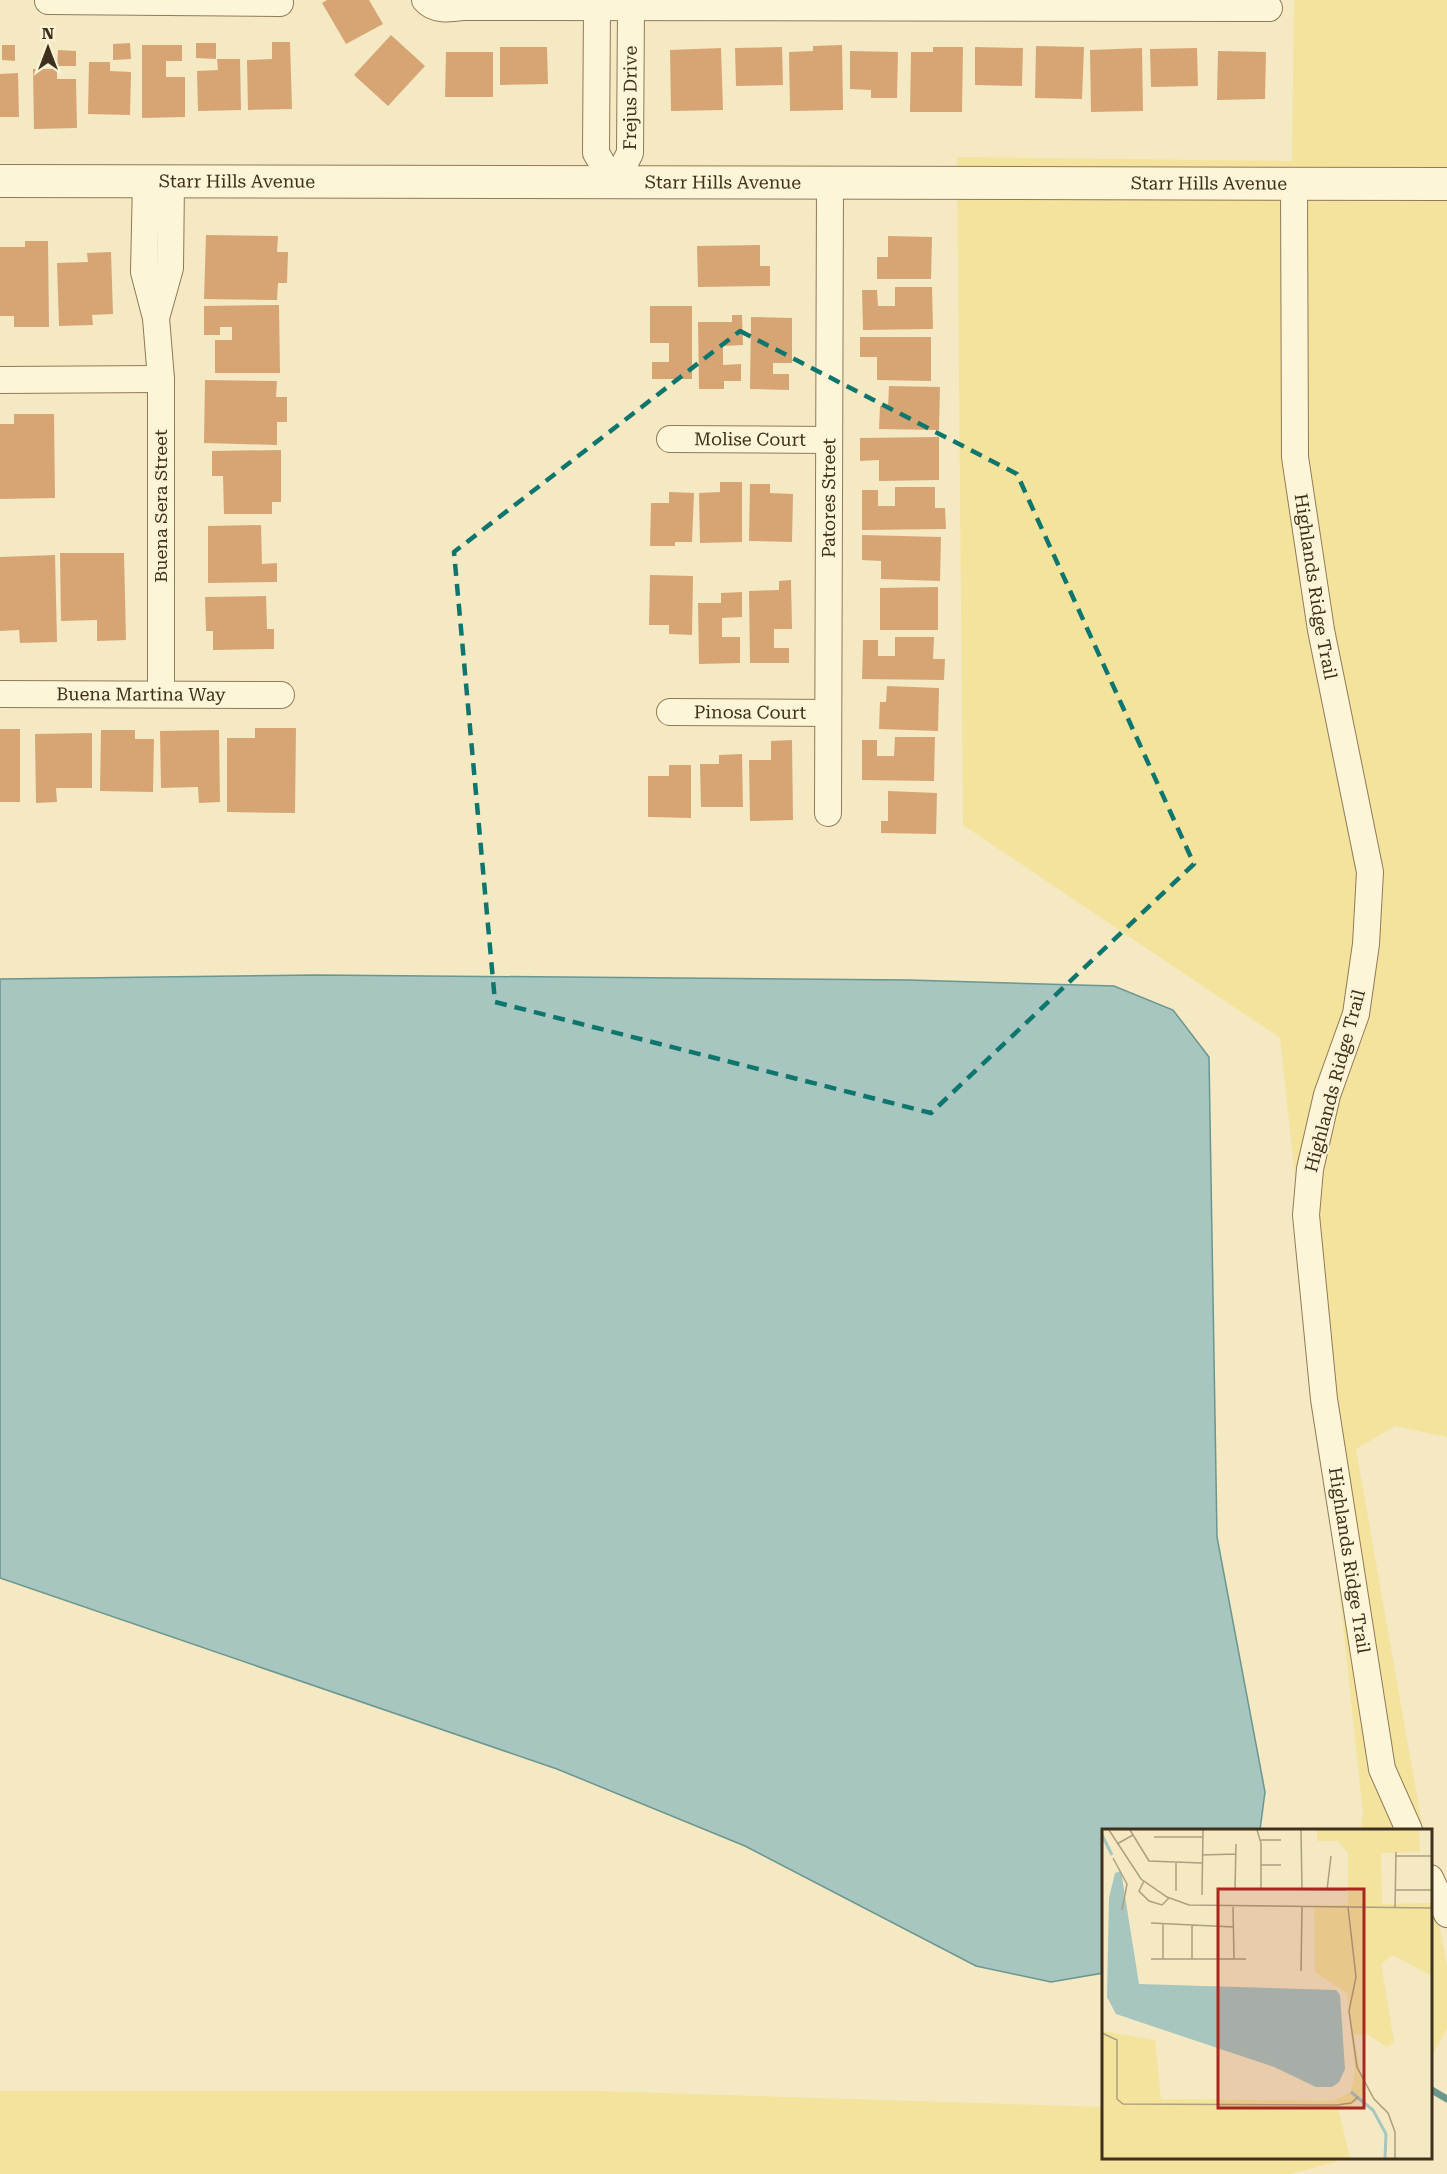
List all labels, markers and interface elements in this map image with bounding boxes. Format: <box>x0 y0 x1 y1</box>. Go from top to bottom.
north arrow <box>18 18 78 78</box>
text: N <box>42 24 54 43</box>
street label: Frejus Drive <box>619 45 641 150</box>
street label: Starr Hills Avenue <box>159 170 315 192</box>
street label: Starr Hills Avenue <box>645 171 801 193</box>
street label: Starr Hills Avenue <box>1131 172 1287 194</box>
street label: Molise Court <box>694 428 806 450</box>
street label: Buena Sera Street <box>150 429 171 583</box>
street label: Patores Street <box>818 438 839 558</box>
street label: Highlands Ridge Trail <box>1291 492 1342 682</box>
street label: Buena Martina Way <box>56 683 226 705</box>
street label: Pinosa Court <box>694 701 807 723</box>
street label: Highlands Ridge Trail <box>1300 987 1369 1174</box>
street label: Highlands Ridge Trail <box>1325 1466 1375 1655</box>
inset map <box>1102 1829 1432 2159</box>

